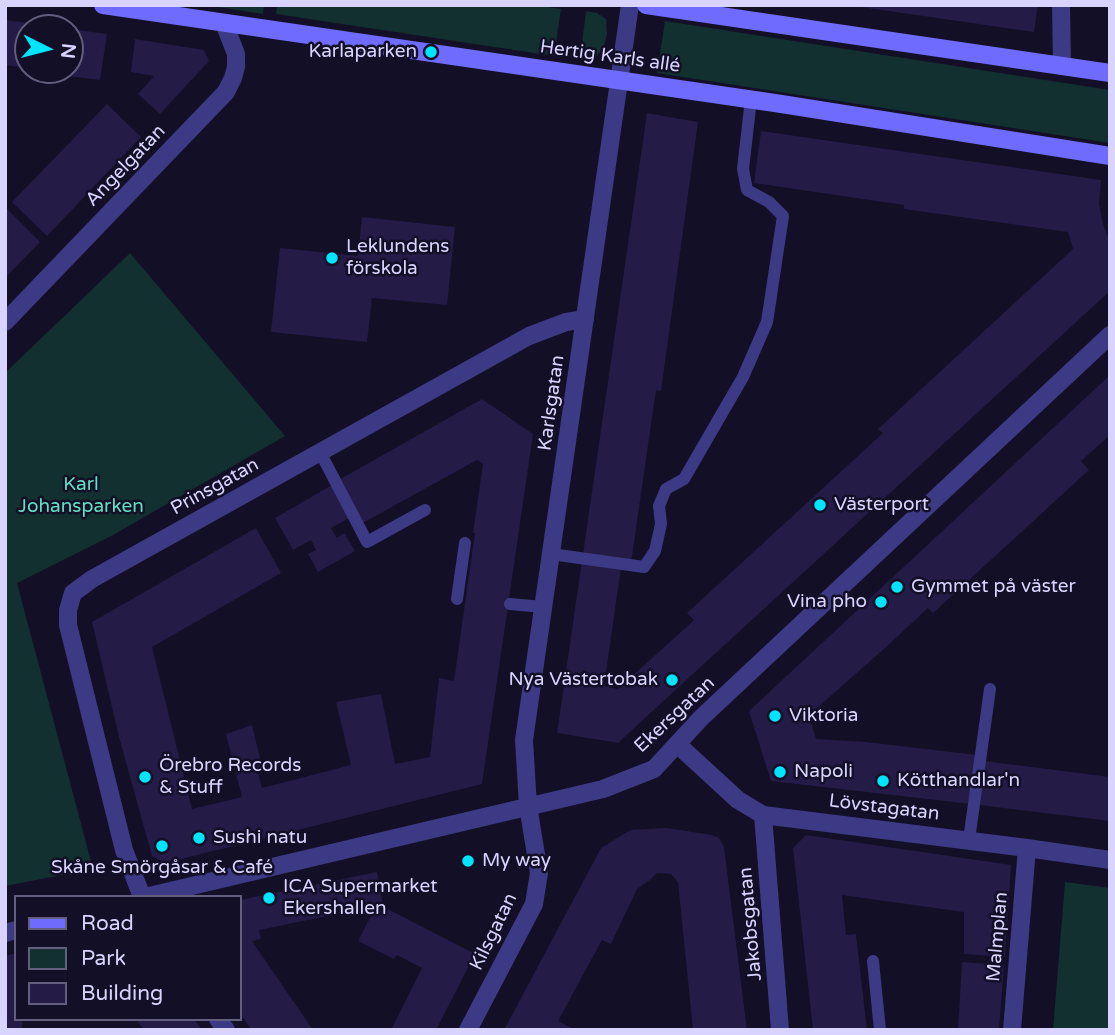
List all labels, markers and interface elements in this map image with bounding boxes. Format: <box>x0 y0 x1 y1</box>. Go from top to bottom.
north arrow <box>14 14 84 84</box>
street label: Hertig Karls allé <box>538 36 682 78</box>
place label: Karlaparken <box>308 41 417 63</box>
text: N <box>56 42 80 60</box>
marker: Karlaparken <box>423 44 439 60</box>
street label: Angelgatan <box>81 120 171 212</box>
place label: Leklundens förskola <box>346 236 449 280</box>
marker: Leklundens förskola <box>324 250 340 266</box>
street label: Karlsgatan <box>534 354 570 452</box>
street label: Prinsgatan <box>167 453 263 521</box>
park label: Karl Johansparken <box>18 474 144 518</box>
place label: Västerport <box>834 494 929 516</box>
marker: Västerport <box>812 497 828 513</box>
place label: Gymmet på väster <box>911 576 1076 598</box>
marker: Gymmet på väster <box>889 579 905 595</box>
place label: Vina pho <box>787 591 867 613</box>
marker: Vina pho <box>873 594 889 610</box>
place label: Nya Västertobak <box>508 669 658 691</box>
street label: Ekersgatan <box>630 672 720 758</box>
marker: Nya Västertobak <box>664 672 680 688</box>
place label: Viktoria <box>789 705 858 727</box>
marker: Viktoria <box>767 708 783 724</box>
place label: Örebro Records & Stuff <box>159 755 301 799</box>
place label: Napoli <box>794 761 853 783</box>
marker: Napoli <box>772 764 788 780</box>
marker: Örebro Records & Stuff <box>137 769 153 785</box>
place label: Kötthandlar'n <box>897 770 1020 792</box>
marker: Kötthandlar'n <box>875 773 891 789</box>
street label: Lövstagatan <box>827 790 941 826</box>
place label: Sushi natu <box>213 827 307 849</box>
marker: Sushi natu <box>191 830 207 846</box>
marker: Skåne Smörgåsar & Café <box>154 838 170 854</box>
place label: My way <box>482 850 551 872</box>
marker: My way <box>460 853 476 869</box>
place label: Skåne Smörgåsar & Café <box>51 857 273 879</box>
street label: Jakobsgatan <box>735 866 767 982</box>
place label: ICA Supermarket Ekershallen <box>283 876 437 920</box>
marker: ICA Supermarket Ekershallen <box>261 890 277 906</box>
street label: Kilsgatan <box>466 890 522 974</box>
street label: Malmplan <box>983 891 1013 983</box>
legend <box>14 895 242 1021</box>
text: Road <box>81 911 134 936</box>
text: Park <box>81 946 126 971</box>
text: Building <box>81 981 163 1006</box>

